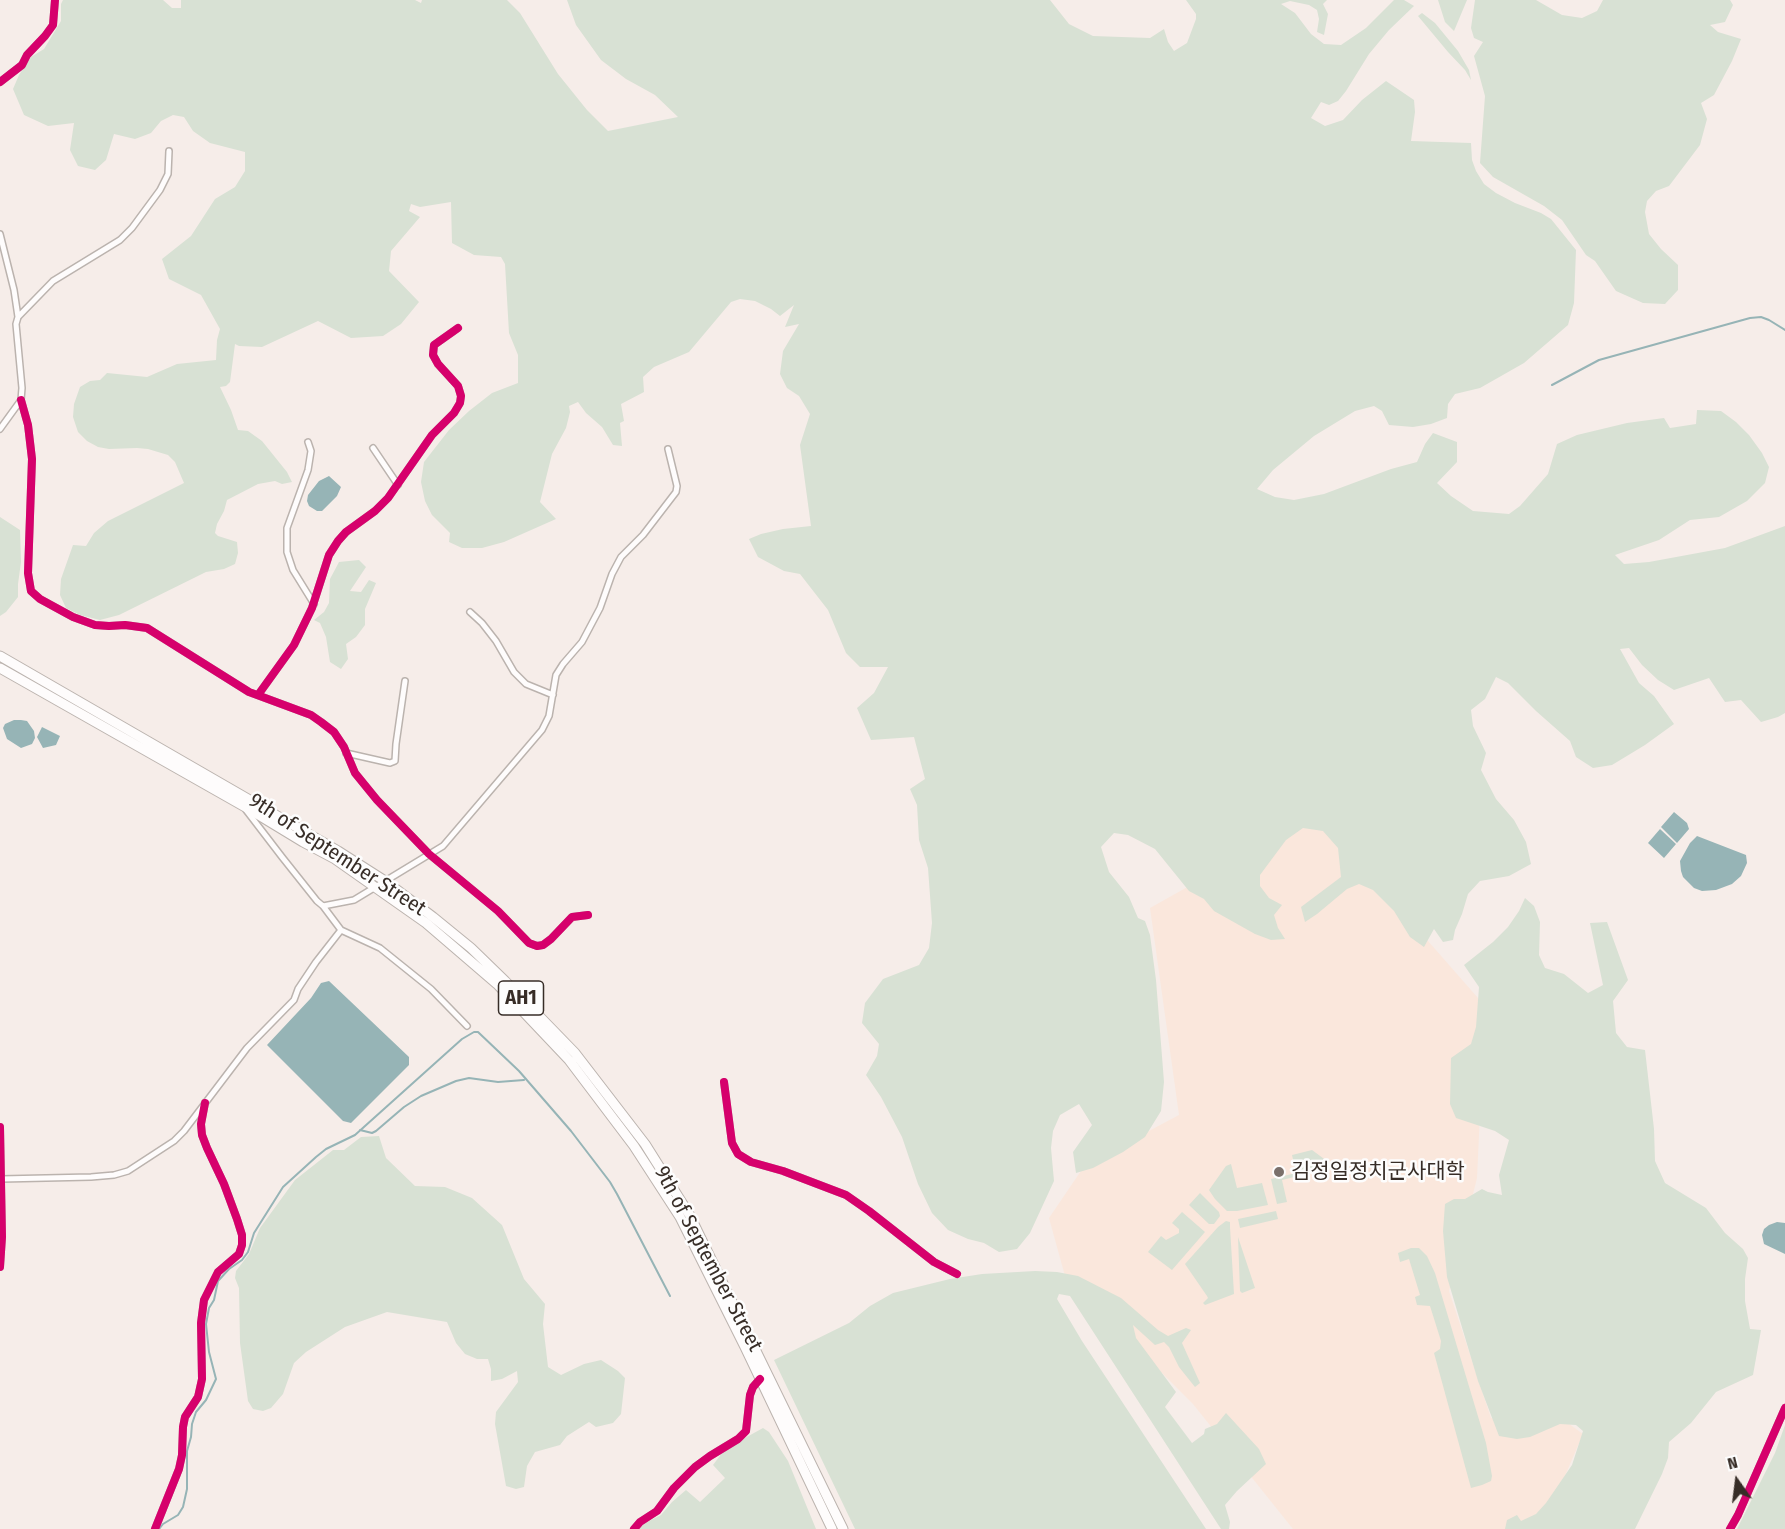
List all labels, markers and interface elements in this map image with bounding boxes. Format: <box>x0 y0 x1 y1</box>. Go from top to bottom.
street label: 9th of September Street <box>244 788 430 922</box>
road number: AH1 <box>498 981 544 1015</box>
place label: 김정일정치군사대학 <box>1291 1159 1465 1185</box>
street label: 9th of September Street <box>649 1162 767 1356</box>
marker: 김정일정치군사대학 <box>1272 1165 1286 1179</box>
north arrow <box>1707 1451 1767 1511</box>
text: N <box>1726 1453 1739 1473</box>

